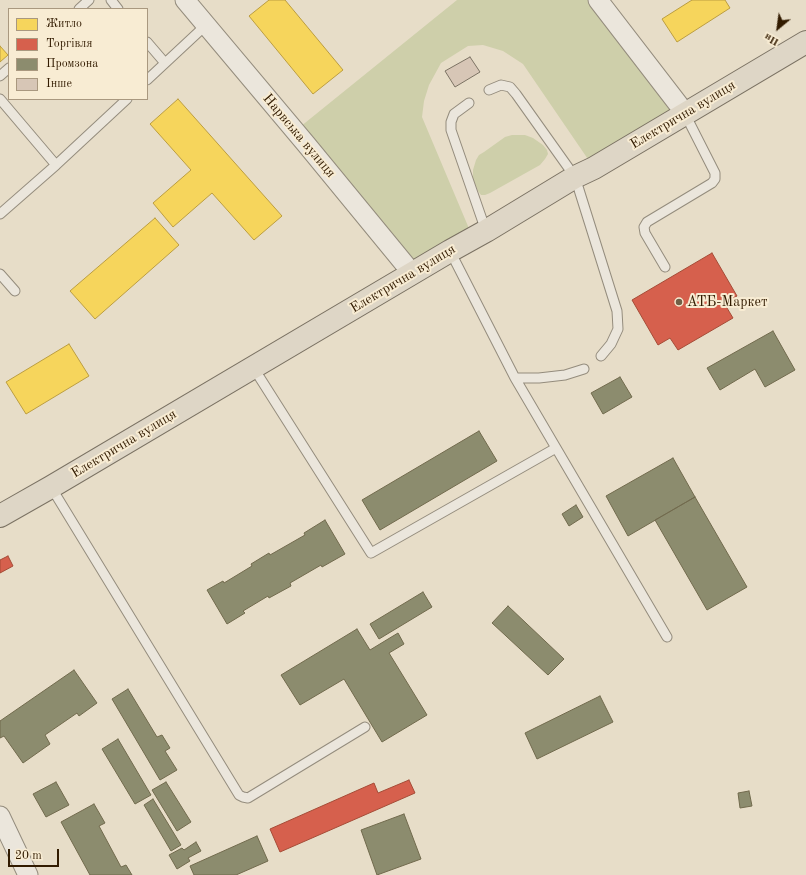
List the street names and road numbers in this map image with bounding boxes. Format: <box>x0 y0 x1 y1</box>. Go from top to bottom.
street label: Електрична вулиця <box>627 77 739 153</box>
street label: Нарвська вулиця <box>259 91 339 181</box>
street label: Електрична вулиця <box>347 241 459 317</box>
street label: Електрична вулиця <box>68 406 180 482</box>

